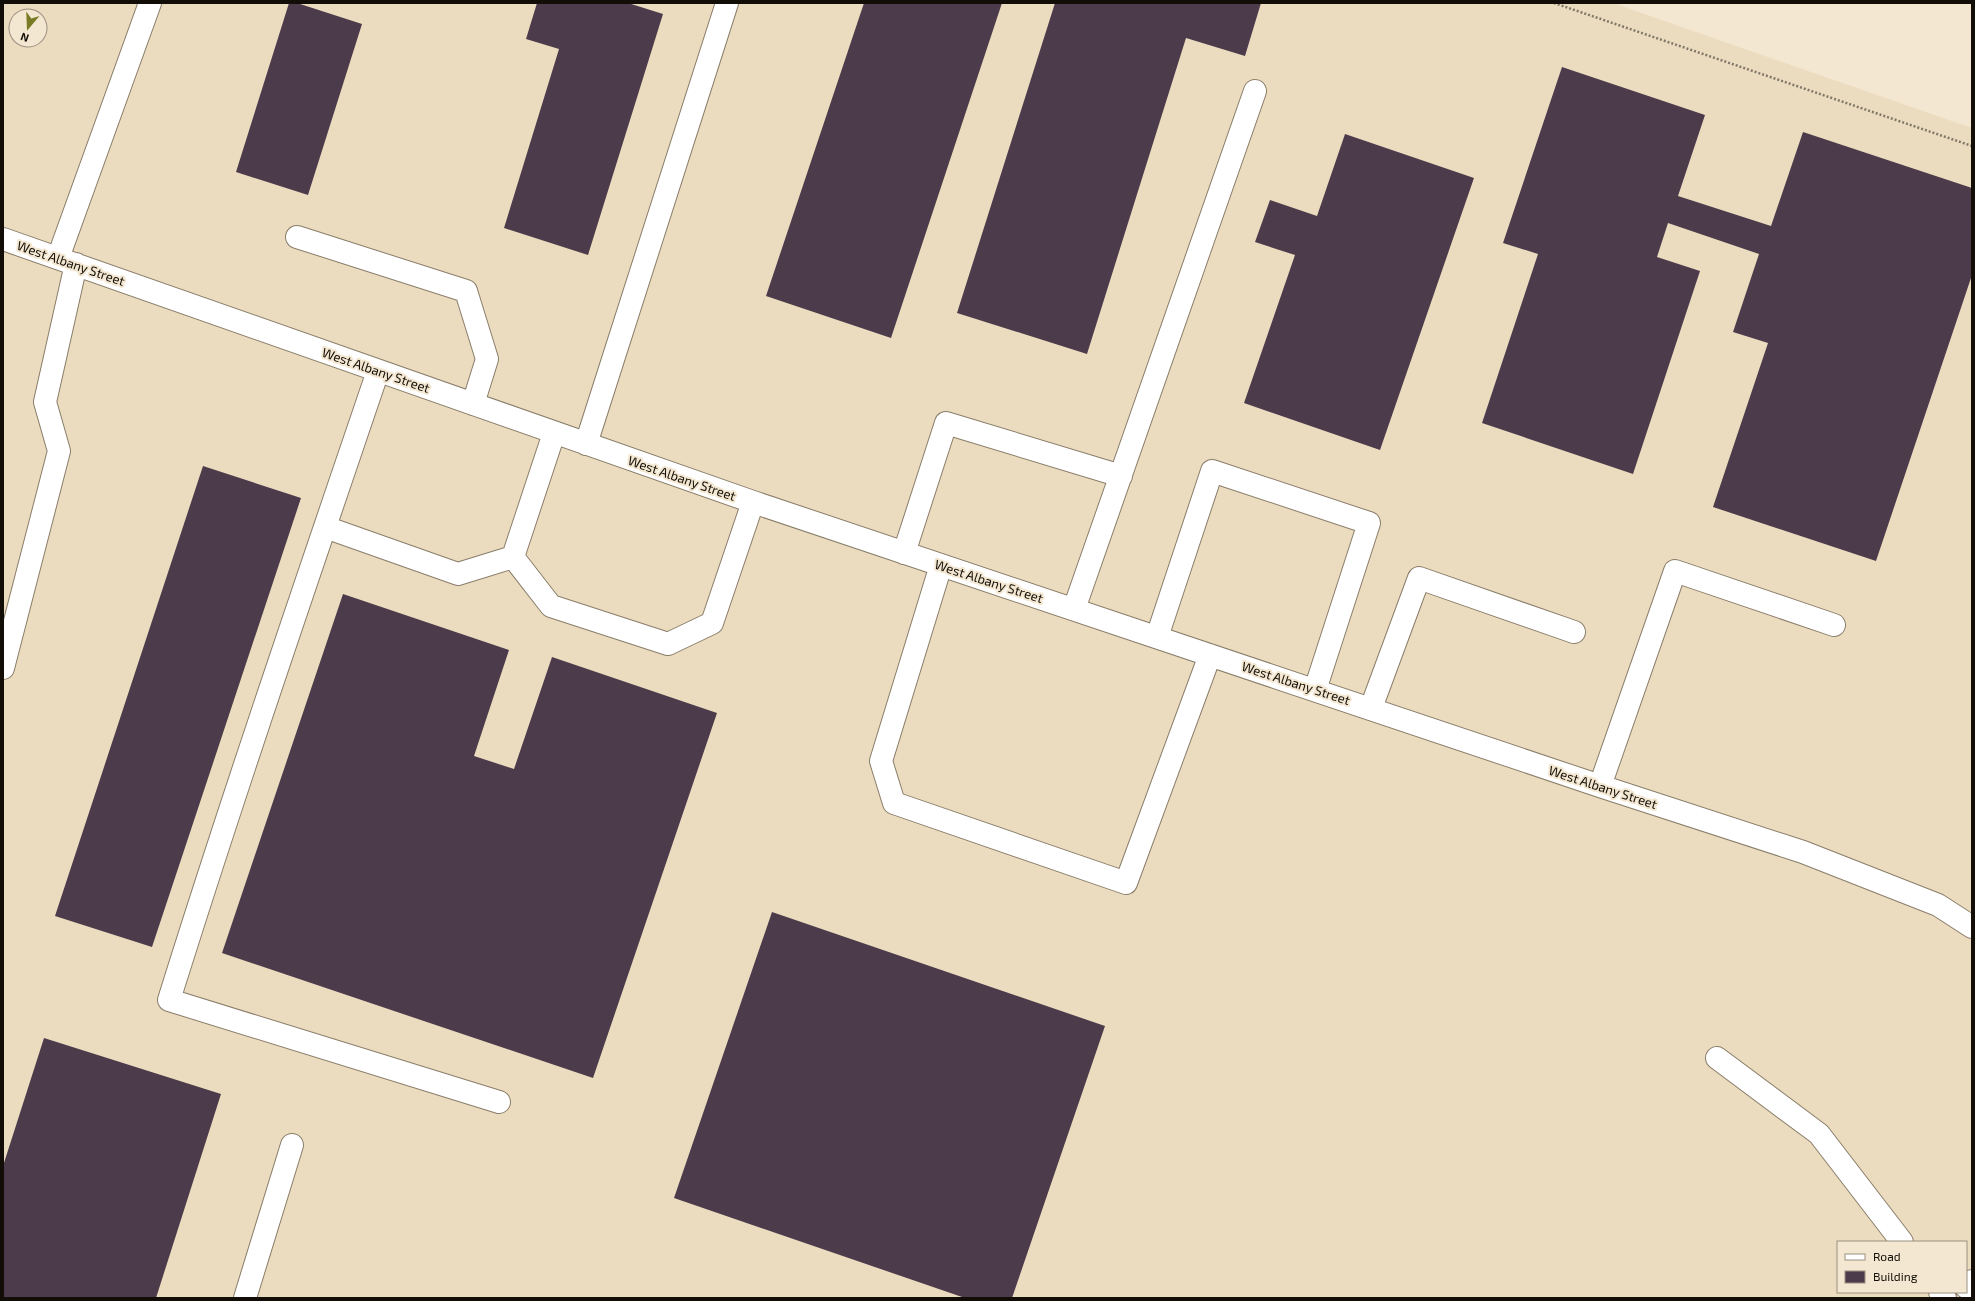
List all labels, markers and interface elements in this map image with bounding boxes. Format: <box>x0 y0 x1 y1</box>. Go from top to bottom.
north arrow <box>8 8 48 48</box>
text: N <box>19 30 30 45</box>
street label: West Albany Street <box>15 237 127 289</box>
street label: West Albany Street <box>320 344 432 396</box>
street label: West Albany Street <box>626 452 738 504</box>
street label: West Albany Street <box>933 556 1045 606</box>
street label: West Albany Street <box>1240 658 1352 708</box>
street label: West Albany Street <box>1547 762 1659 812</box>
legend <box>1837 1241 1967 1293</box>
text: Road <box>1873 1249 1901 1263</box>
text: Building <box>1873 1269 1918 1283</box>

